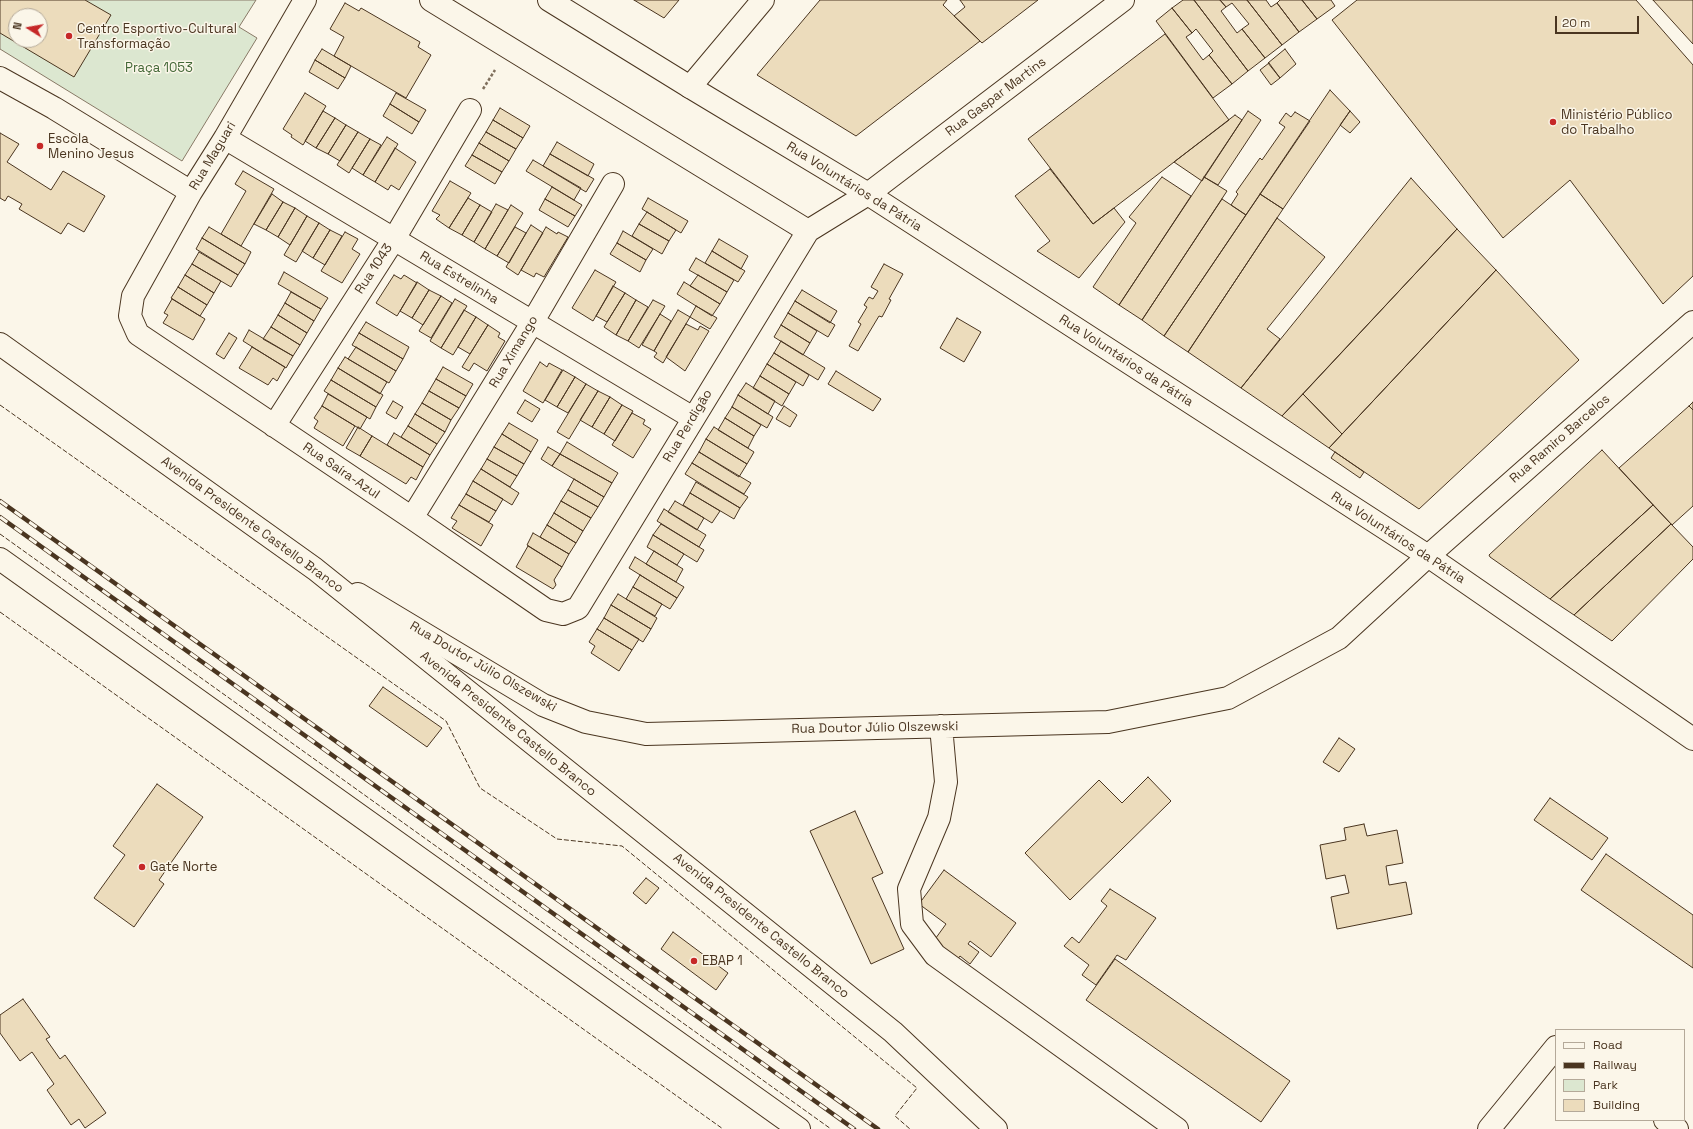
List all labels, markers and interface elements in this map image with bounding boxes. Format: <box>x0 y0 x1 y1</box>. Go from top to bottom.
north arrow <box>8 8 48 48</box>
scale bar <box>1557 8 1641 34</box>
text: 20 m <box>1562 15 1590 31</box>
text: N <box>10 21 25 31</box>
place label: Centro Esportivo-Cultural Transformação <box>77 21 237 52</box>
marker: Centro Esportivo-Cultural Transformação <box>64 31 74 41</box>
street label: Rua Gaspar Martins <box>943 54 1049 140</box>
park label: Praça 1053 <box>125 60 193 76</box>
place label: Ministério Público do Trabalho <box>1561 107 1673 138</box>
marker: Ministério Público do Trabalho <box>1548 117 1558 127</box>
street label: Rua Maguari <box>186 119 240 193</box>
place label: Escola Menino Jesus <box>48 131 134 162</box>
street label: Rua Voluntários da Pátria <box>783 139 925 235</box>
marker: Escola Menino Jesus <box>35 141 45 151</box>
street label: Rua 1043 <box>352 241 396 297</box>
street label: Rua Estrelinha <box>417 248 501 308</box>
street label: Rua Voluntários da Pátria <box>1056 312 1196 410</box>
street label: Rua Ximango <box>486 313 542 391</box>
street label: Rua Perdigão <box>660 387 716 465</box>
street label: Rua Ramiro Barcelos <box>1507 391 1613 487</box>
street label: Rua Saíra-Azul <box>300 440 382 502</box>
street label: Avenida Presidente Castello Branco <box>158 454 346 596</box>
street label: Rua Voluntários da Pátria <box>1328 489 1468 587</box>
street label: Rua Doutor Júlio Olszewski <box>407 619 559 715</box>
street label: Avenida Presidente Castello Branco <box>417 648 599 800</box>
street label: Rua Doutor Júlio Olszewski <box>791 719 959 737</box>
street label: Avenida Presidente Castello Branco <box>670 850 852 1002</box>
place label: Gate Norte <box>150 859 217 875</box>
marker: Gate Norte <box>137 862 147 872</box>
place label: EBAP 1 <box>702 953 743 969</box>
marker: EBAP 1 <box>689 956 699 966</box>
legend <box>1555 1029 1685 1121</box>
text: Road <box>1593 1037 1622 1053</box>
text: Railway <box>1593 1057 1637 1073</box>
text: Park <box>1593 1077 1618 1093</box>
text: Building <box>1593 1097 1640 1113</box>

